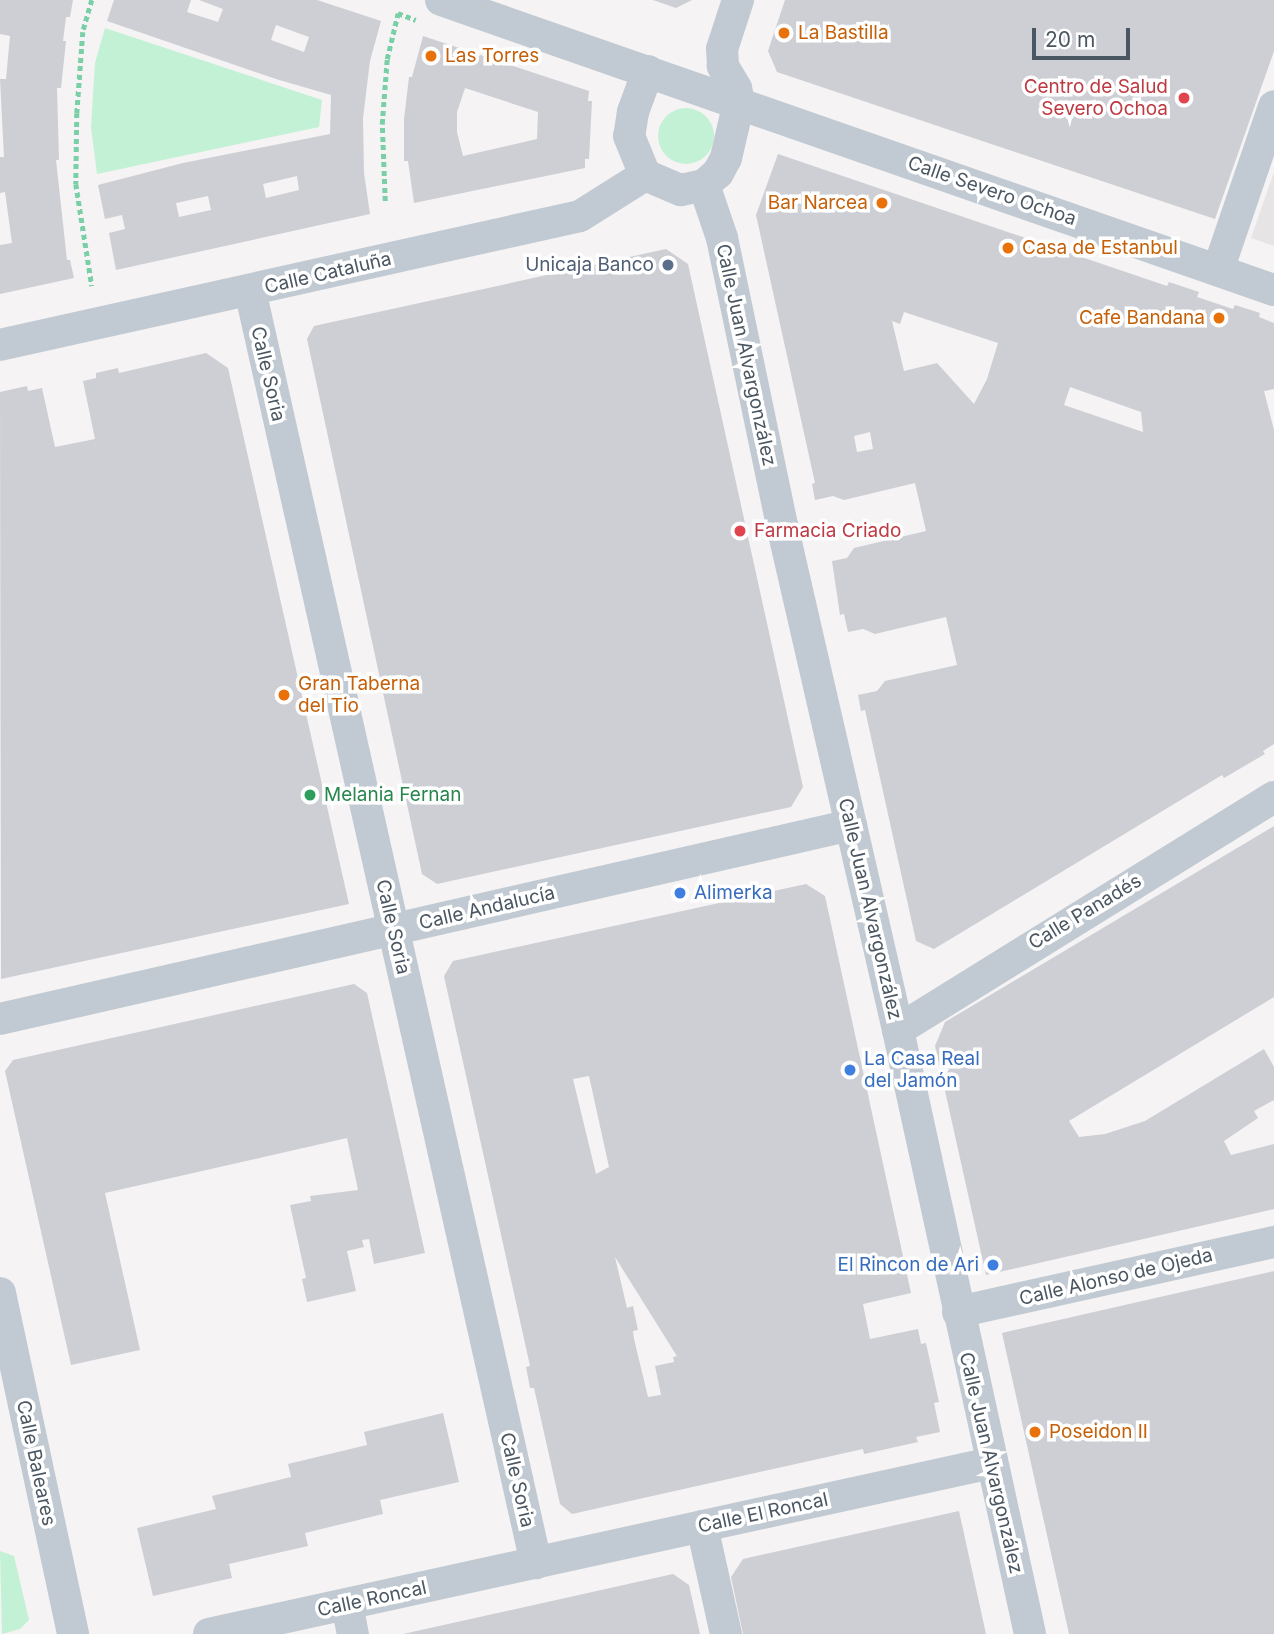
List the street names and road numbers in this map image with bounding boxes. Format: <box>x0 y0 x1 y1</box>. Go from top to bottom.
street label: Calle Severo Ochoa <box>905 151 1079 231</box>
street label: Calle Juan Alvargonzález <box>711 242 781 468</box>
street label: Calle Cataluña <box>262 247 394 299</box>
street label: Calle Soria <box>246 324 290 424</box>
street label: Calle Juan Alvargonzález <box>833 796 907 1022</box>
street label: Calle Panadés <box>1024 869 1146 955</box>
street label: Calle Soria <box>371 877 415 977</box>
street label: Calle Andalucía <box>417 881 557 935</box>
street label: Calle Alonso de Ojeda <box>1017 1244 1215 1310</box>
street label: Calle Juan Alvargonzález <box>954 1350 1028 1576</box>
street label: Calle Baleares <box>12 1398 60 1528</box>
street label: Calle Soria <box>495 1430 539 1530</box>
street label: Calle El Roncal <box>696 1488 830 1538</box>
street label: Calle Roncal <box>315 1576 429 1622</box>

